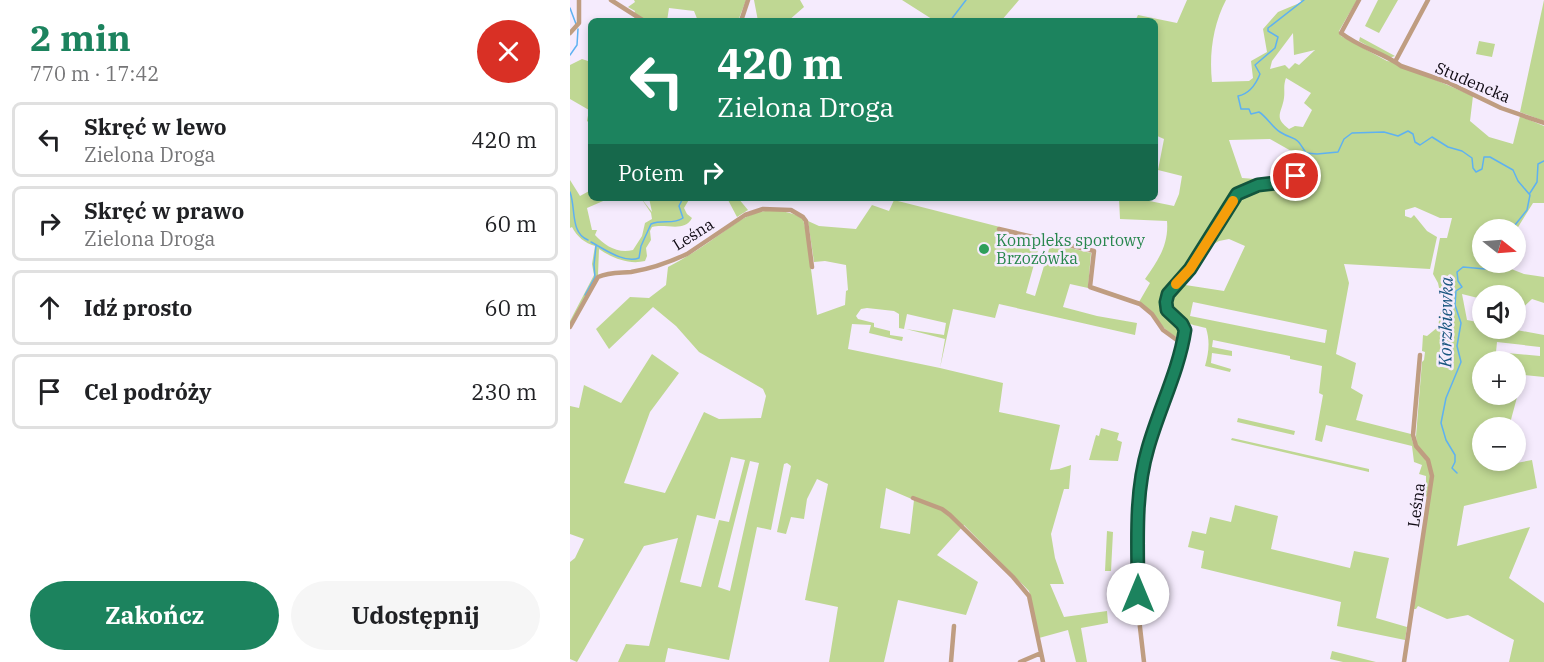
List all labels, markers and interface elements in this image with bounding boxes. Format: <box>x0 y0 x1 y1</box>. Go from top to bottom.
text: 2 min <box>30 14 131 61</box>
button: close <box>477 20 540 83</box>
text: 420 m <box>717 36 843 91</box>
icon: left <box>618 42 696 120</box>
street label: Studencka <box>1432 57 1514 107</box>
text: 770 m · 17:42 <box>30 60 159 87</box>
text: Zielona Droga <box>717 89 894 124</box>
text: Skręć w lewo <box>84 112 227 141</box>
icon: left <box>33 123 66 156</box>
text: 420 m <box>471 125 537 154</box>
text: Zielona Droga <box>84 141 215 168</box>
pin <box>1270 150 1321 201</box>
icon: right <box>696 156 729 189</box>
text: Potem <box>618 158 684 187</box>
icon: arrive <box>1279 159 1312 192</box>
text: Skręć w prawo <box>84 196 244 225</box>
icon: right <box>33 207 66 240</box>
text: 60 m <box>485 209 537 238</box>
street label: Leśna <box>669 213 718 254</box>
north arrow <box>1472 219 1526 273</box>
map controls <box>1472 219 1526 471</box>
text: Zielona Droga <box>84 225 215 252</box>
place label: Kompleks sportowy Brzozówka <box>996 230 1146 268</box>
marker: Kompleks sportowy Brzozówka <box>977 242 991 256</box>
water label: Korzkiewka <box>1433 276 1458 369</box>
button: sound <box>1472 285 1526 339</box>
icon: ahead <box>33 291 66 324</box>
text: Idź prosto <box>84 293 192 322</box>
text: 60 m <box>485 293 537 322</box>
button: + <box>1472 351 1526 405</box>
icon: arrive <box>33 375 66 408</box>
text: Cel podróży <box>84 377 212 406</box>
text: 230 m <box>471 377 537 406</box>
button: − <box>1472 417 1526 471</box>
street label: Leśna <box>1403 481 1429 529</box>
position arrow <box>1106 562 1170 626</box>
button: Zakończ <box>30 581 279 650</box>
button: Udostępnij <box>291 581 540 650</box>

